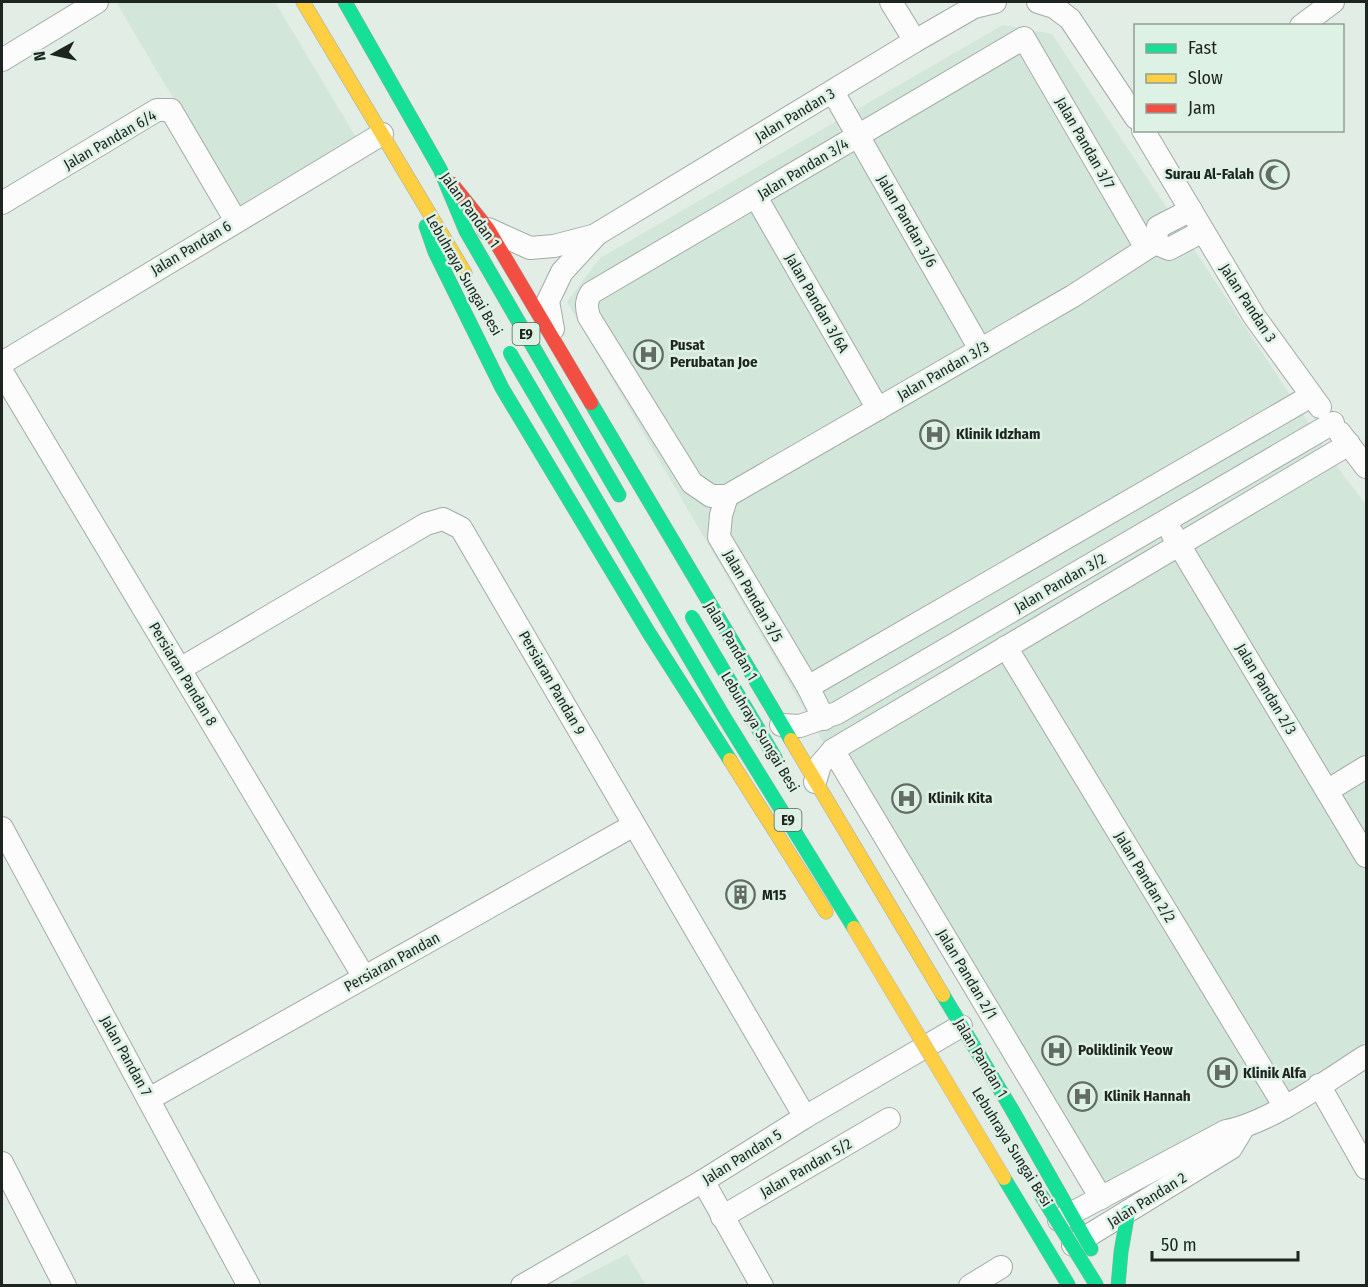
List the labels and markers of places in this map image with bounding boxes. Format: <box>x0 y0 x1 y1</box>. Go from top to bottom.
mosque icon: Surau Al-Falah <box>1259 158 1291 190</box>
place label: Surau Al-Falah <box>1165 165 1254 183</box>
place label: Pusat Perubatan Joe <box>670 336 758 371</box>
hospital icon: Pusat Perubatan Joe <box>633 338 665 370</box>
hospital icon: Klinik Idzham <box>919 418 951 450</box>
place label: Klinik Idzham <box>956 425 1040 443</box>
hospital icon: Klinik Kita <box>891 782 923 814</box>
place label: Klinik Kita <box>928 789 993 807</box>
building icon: M15 <box>725 879 757 911</box>
place label: M15 <box>762 886 786 904</box>
hospital icon: Poliklinik Yeow <box>1041 1034 1073 1066</box>
place label: Poliklinik Yeow <box>1078 1041 1174 1059</box>
hospital icon: Klinik Alfa <box>1206 1057 1238 1089</box>
place label: Klinik Alfa <box>1243 1064 1307 1082</box>
hospital icon: Klinik Hannah <box>1067 1080 1099 1112</box>
place label: Klinik Hannah <box>1104 1087 1191 1105</box>

